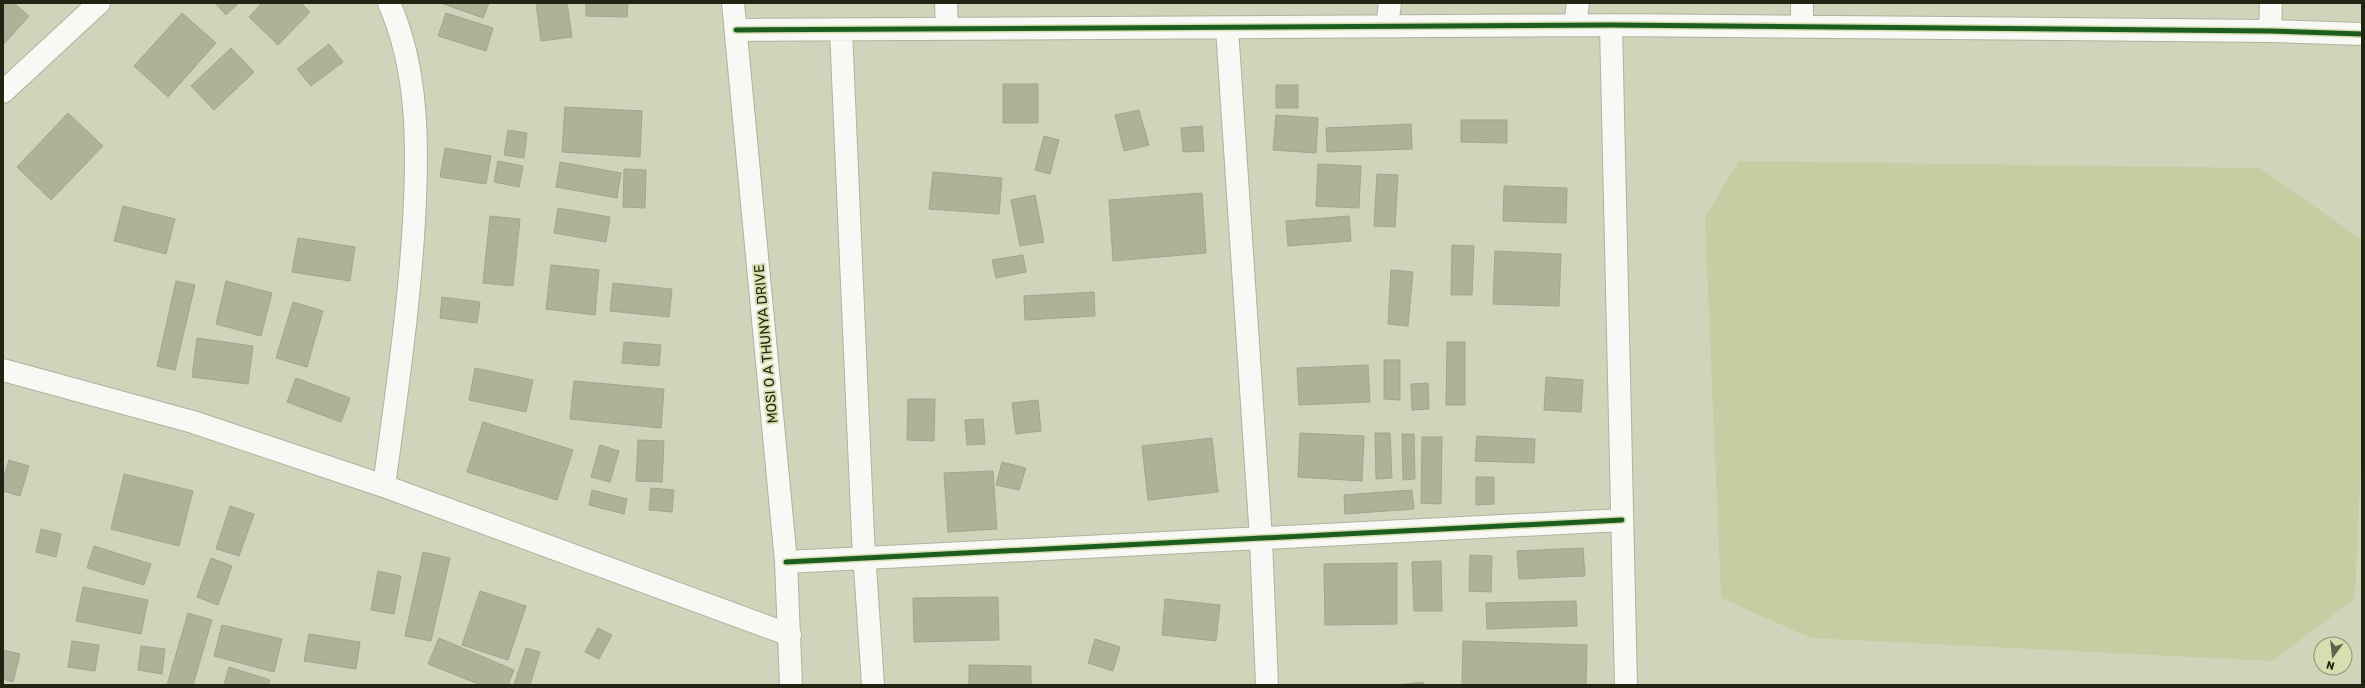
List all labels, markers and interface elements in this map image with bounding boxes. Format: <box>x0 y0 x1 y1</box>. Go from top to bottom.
street label: MOSI O A THUNYA DRIVE <box>751 264 781 424</box>
north arrow <box>2313 636 2353 676</box>
text: N <box>2325 658 2336 672</box>

